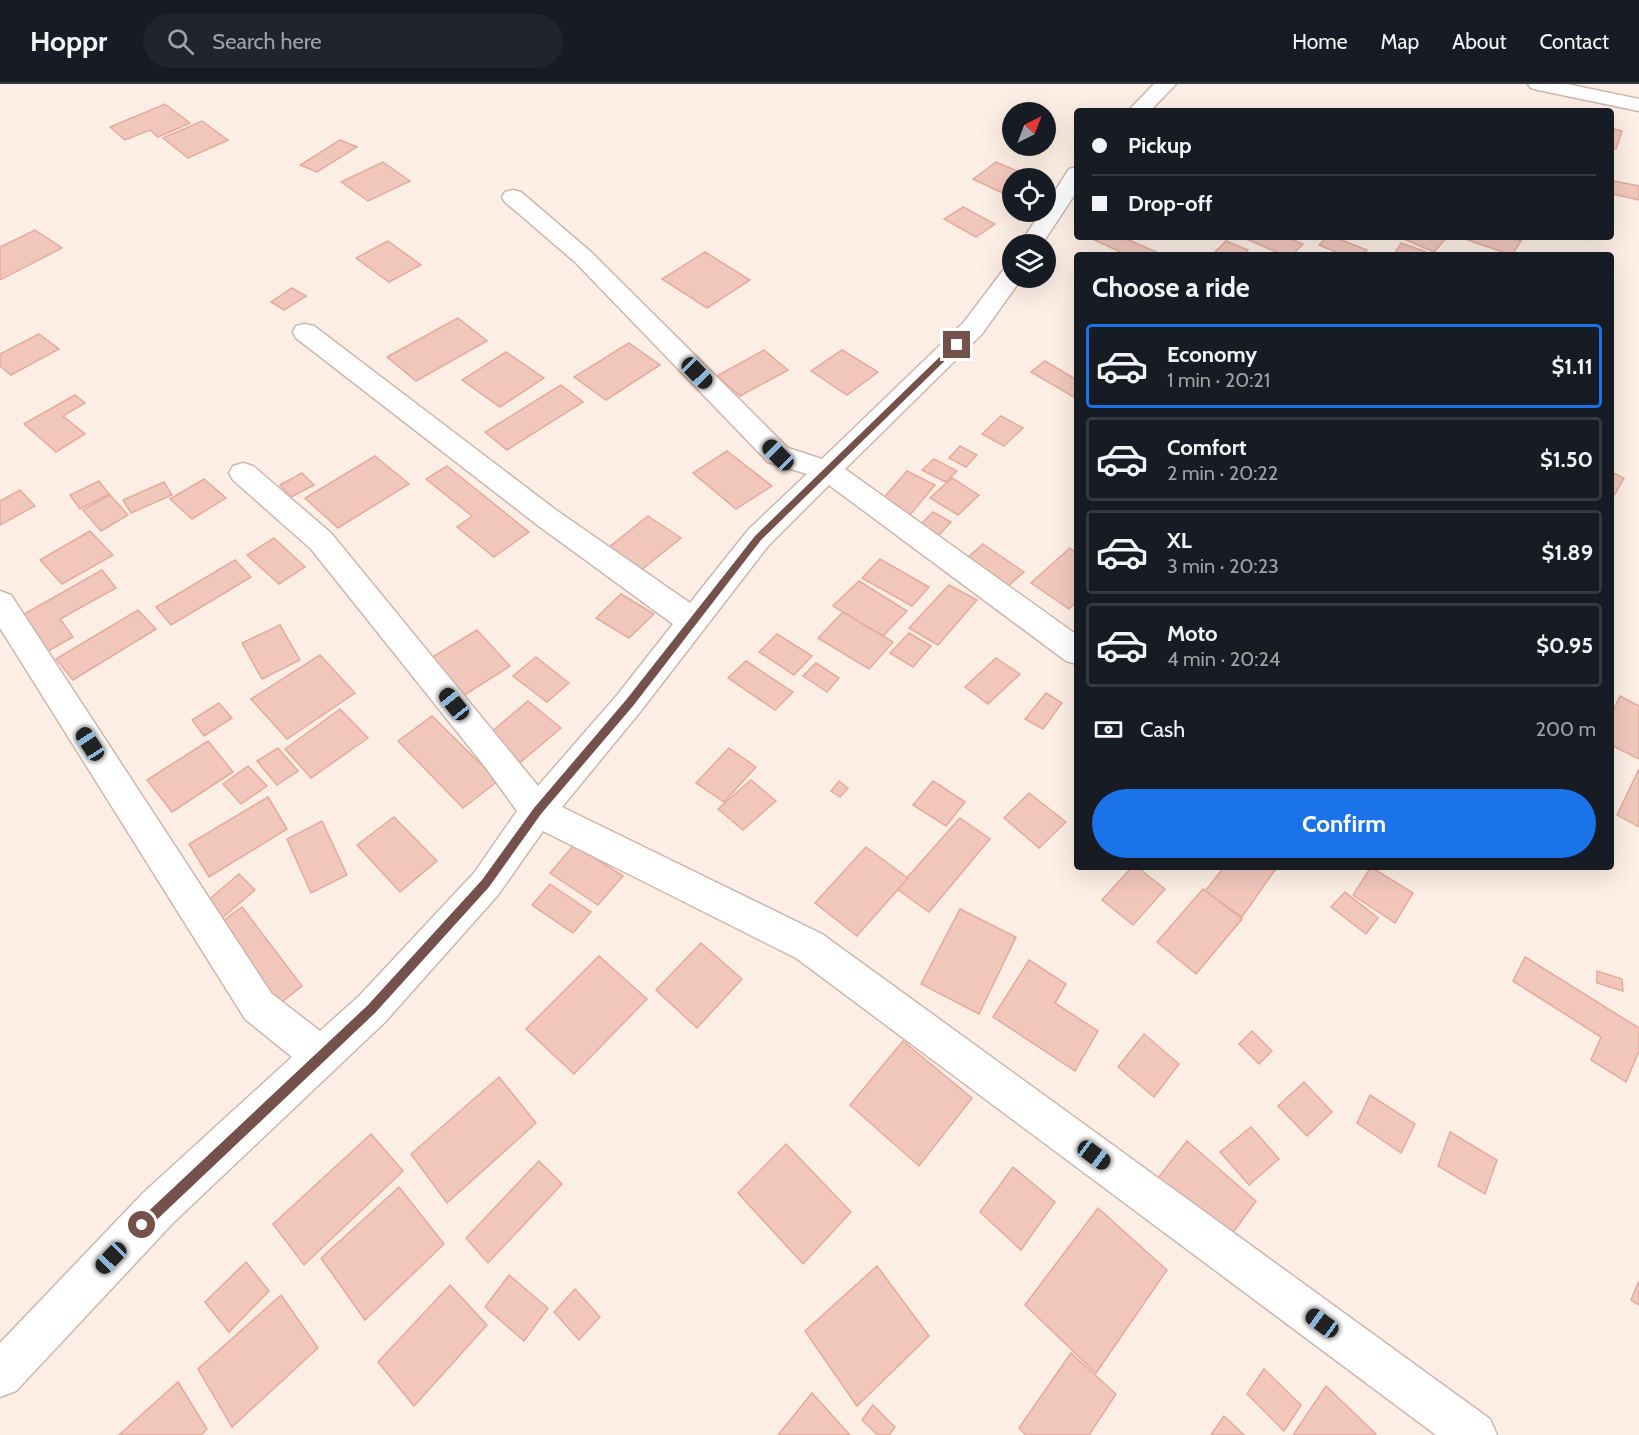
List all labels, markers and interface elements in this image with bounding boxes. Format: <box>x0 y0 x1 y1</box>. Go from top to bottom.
search box <box>143 14 563 68</box>
text: Hoppr <box>30 24 107 58</box>
icon: search <box>164 25 197 58</box>
text: Search here <box>212 28 322 55</box>
text: Home <box>1292 29 1348 54</box>
text: Map <box>1381 29 1419 54</box>
text: About <box>1452 29 1506 54</box>
text: Contact <box>1539 29 1609 54</box>
north arrow <box>1002 102 1056 156</box>
map controls <box>1002 102 1056 288</box>
text: Pickup <box>1128 132 1192 159</box>
button: locate <box>1002 168 1056 222</box>
text: Drop-off <box>1128 190 1212 217</box>
button: layers <box>1002 234 1056 288</box>
text: Choose a ride <box>1092 271 1250 304</box>
route end <box>943 331 970 358</box>
icon: car <box>1095 339 1149 393</box>
text: Economy <box>1167 341 1257 368</box>
text: $1.11 <box>1551 353 1593 380</box>
car <box>678 354 716 392</box>
text: 1 min · 20:21 <box>1167 368 1270 392</box>
icon: car <box>1095 432 1149 486</box>
text: Comfort <box>1167 434 1246 461</box>
car <box>759 436 797 474</box>
text: $1.50 <box>1540 446 1593 473</box>
text: 2 min · 20:22 <box>1167 461 1278 485</box>
icon: car <box>1095 525 1149 579</box>
text: XL <box>1167 527 1192 554</box>
text: $1.89 <box>1542 539 1593 566</box>
text: 3 min · 20:23 <box>1167 554 1279 578</box>
icon: car <box>1095 618 1149 672</box>
text: Moto <box>1167 620 1218 647</box>
text: $0.95 <box>1536 632 1593 659</box>
text: 4 min · 20:24 <box>1167 647 1280 671</box>
car <box>436 684 472 724</box>
icon: cash <box>1092 713 1125 746</box>
text: Cash <box>1140 716 1185 743</box>
text: 200 m <box>1536 717 1596 741</box>
car <box>73 724 107 764</box>
button: Confirm <box>1092 789 1596 858</box>
car <box>1074 1137 1114 1173</box>
route start <box>128 1211 155 1238</box>
car <box>92 1239 130 1277</box>
car <box>1302 1305 1342 1341</box>

